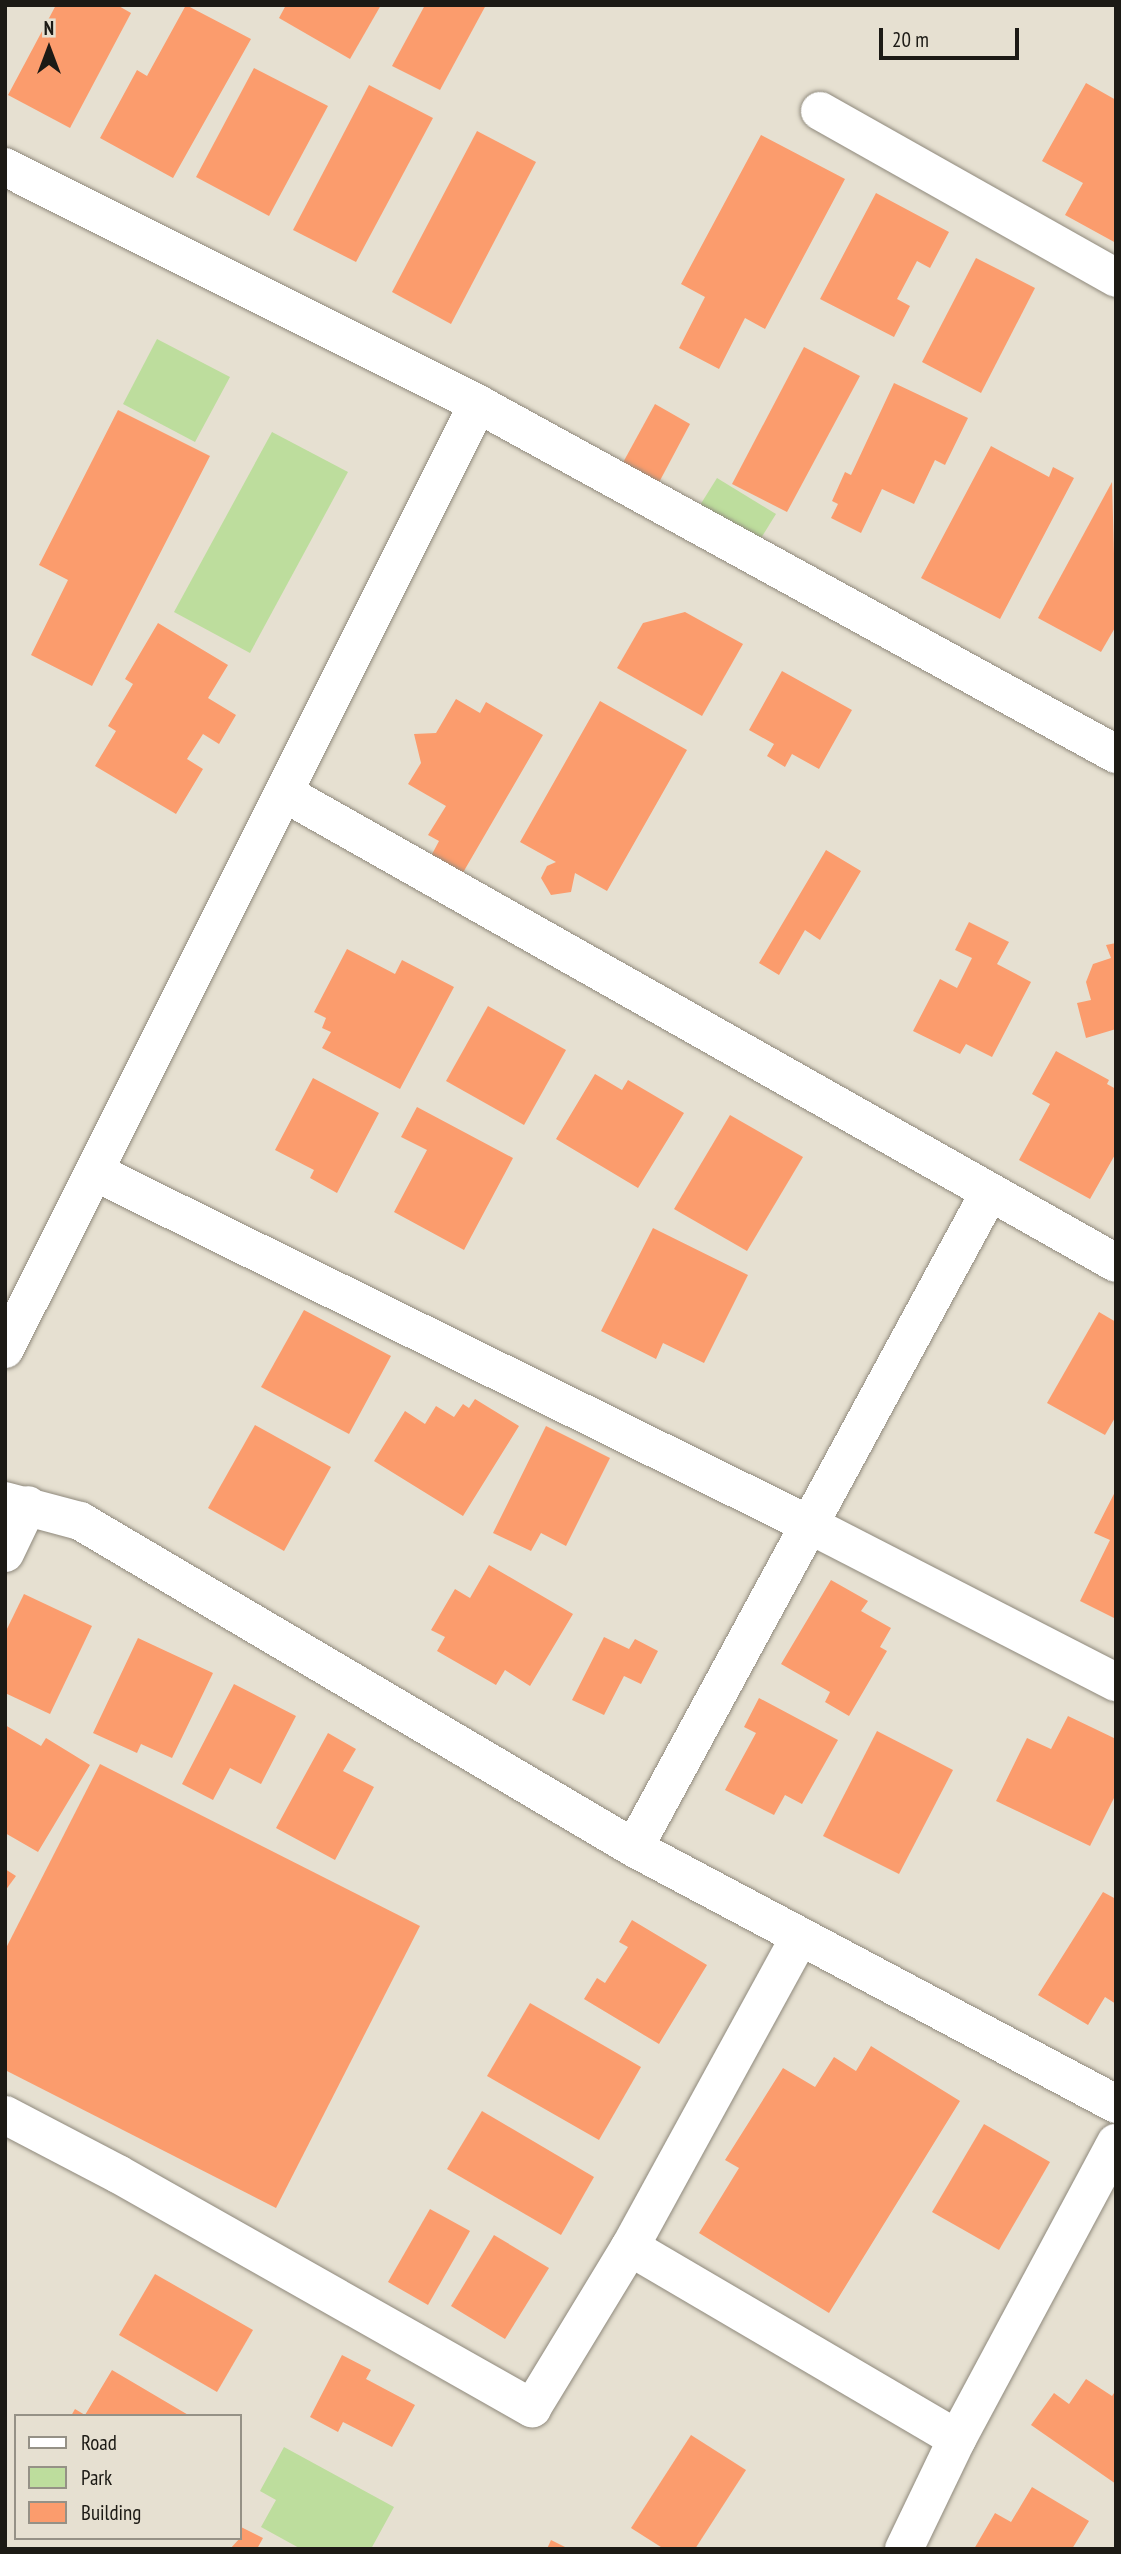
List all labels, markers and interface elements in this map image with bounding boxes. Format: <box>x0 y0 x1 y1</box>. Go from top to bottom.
north arrow <box>14 14 84 84</box>
scale bar <box>883 14 1023 58</box>
text: N <box>44 16 54 40</box>
text: 20 m <box>892 26 929 53</box>
legend <box>14 2414 242 2540</box>
text: Road <box>81 2429 117 2456</box>
text: Park <box>81 2464 112 2491</box>
text: Building <box>81 2499 141 2526</box>

